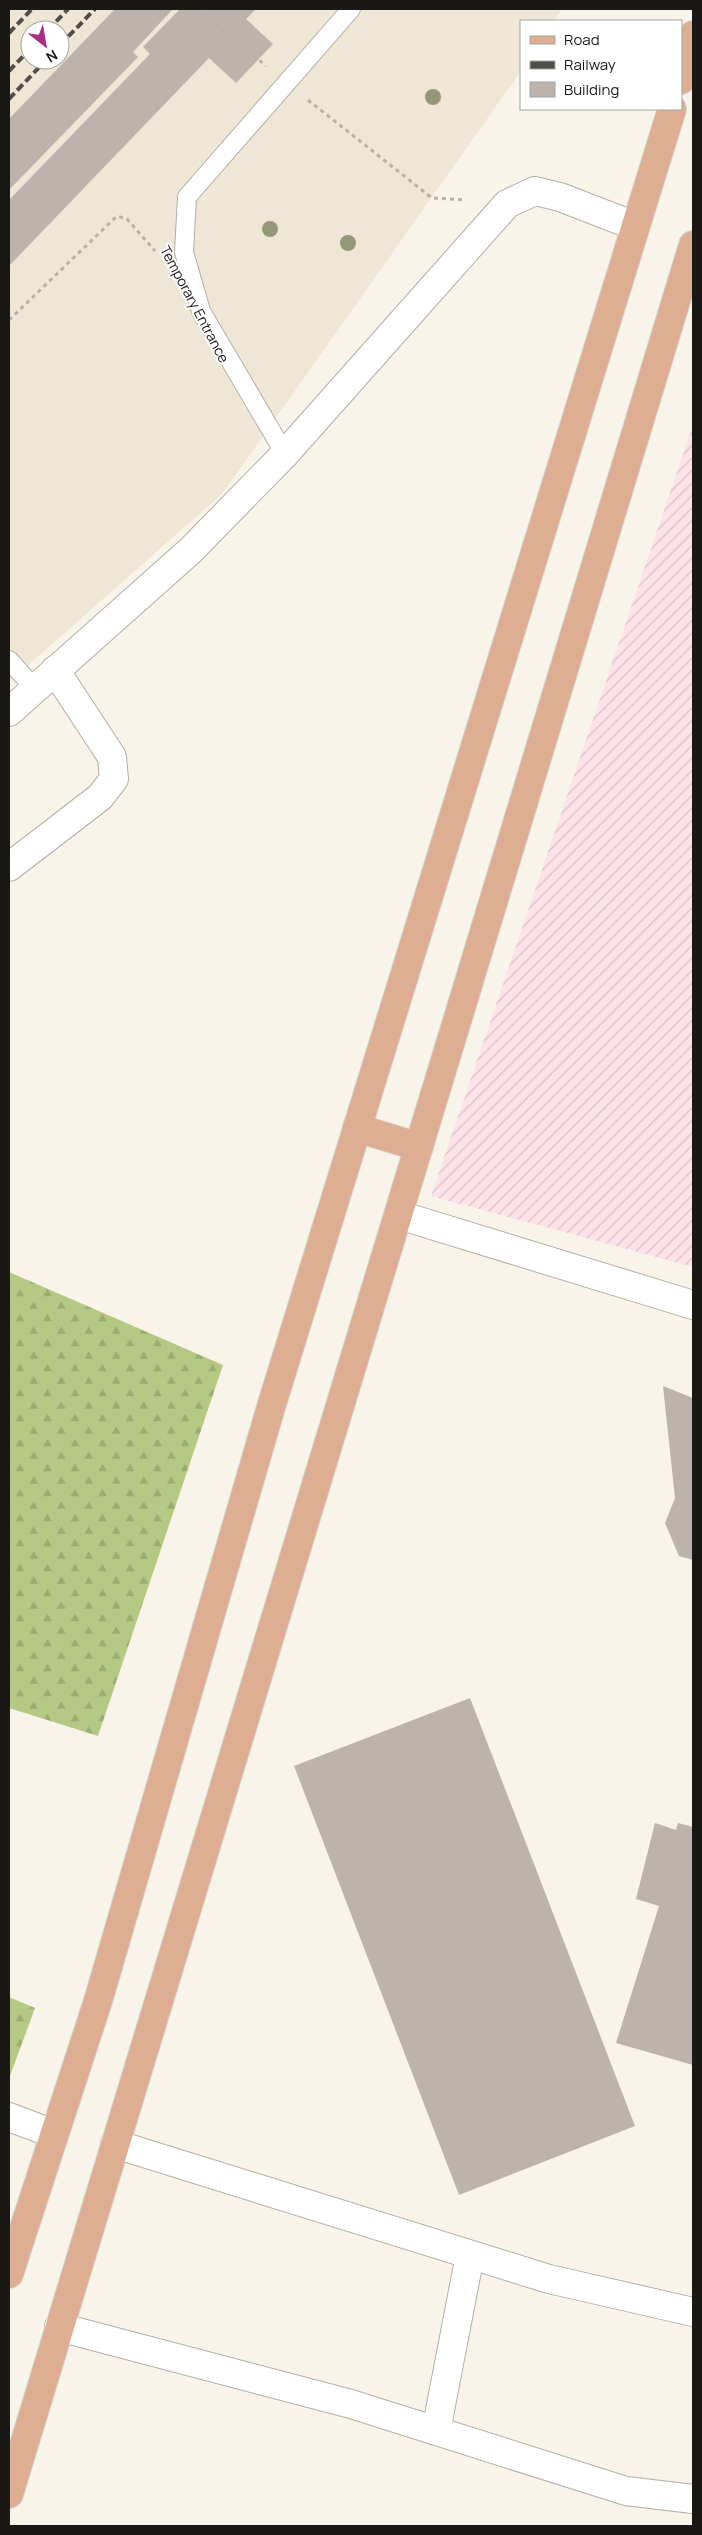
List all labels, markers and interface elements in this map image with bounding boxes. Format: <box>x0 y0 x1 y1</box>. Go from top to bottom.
north arrow <box>20 20 70 70</box>
legend <box>520 20 682 110</box>
text: Road <box>564 29 600 50</box>
text: N <box>43 46 61 67</box>
text: Railway <box>564 54 616 75</box>
text: Building <box>564 79 619 100</box>
street label: Temporary Entrance <box>156 242 234 366</box>

